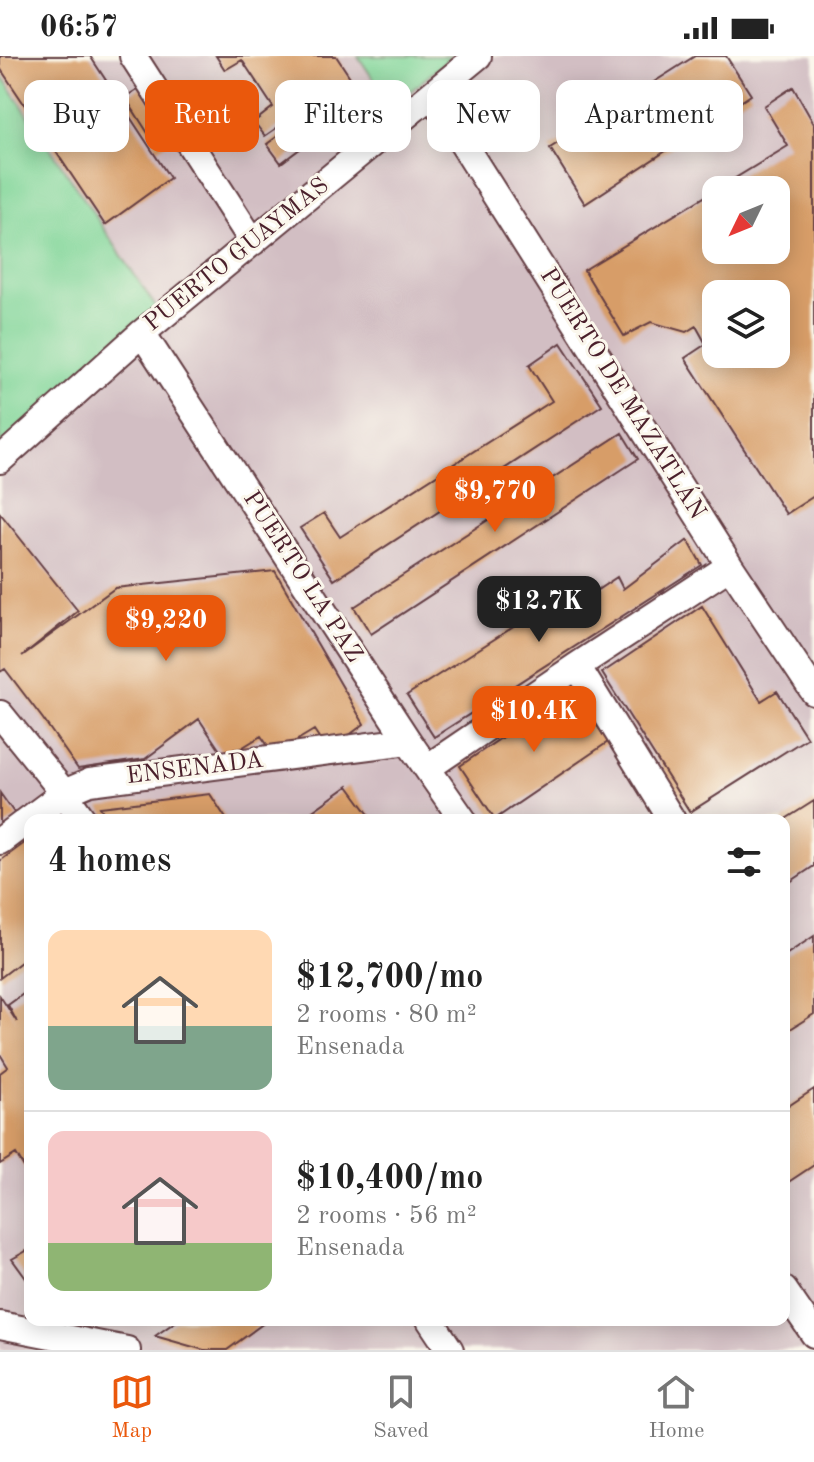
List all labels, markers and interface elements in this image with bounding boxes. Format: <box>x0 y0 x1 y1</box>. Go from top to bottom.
text: 06:57 <box>40 13 118 43</box>
chip: Buy <box>24 80 129 152</box>
chip: Rent <box>145 80 259 152</box>
chip: Filters <box>275 80 411 152</box>
chip: New <box>427 80 540 152</box>
chip: Apartment <box>556 80 743 152</box>
street label: PUERTO GUAYMAS <box>141 174 333 336</box>
north arrow <box>702 176 790 264</box>
map controls <box>702 176 790 368</box>
street label: PUERTO DE MAZATLÁN <box>535 262 713 524</box>
button: layers <box>702 280 790 368</box>
pin: $9,770 <box>430 466 560 534</box>
text: $9,770 <box>454 479 536 505</box>
street label: PUERTO LA PAZ <box>238 487 366 667</box>
pin: $12.7K <box>474 576 604 644</box>
text: $12.7K <box>495 589 583 615</box>
pin: $9,220 <box>101 595 231 663</box>
text: $9,220 <box>125 608 207 634</box>
pin: $10.4K <box>469 686 599 754</box>
text: $10.4K <box>490 699 578 725</box>
street label: ENSENADA <box>125 749 265 789</box>
icon: filters <box>722 840 766 884</box>
text: 4 homes <box>48 845 171 879</box>
text: $12,700/mo <box>296 961 483 995</box>
icon: home <box>112 962 208 1058</box>
text: 2 rooms · 80 m² <box>296 1002 477 1028</box>
text: Ensenada <box>296 1034 405 1060</box>
text: $10,400/mo <box>296 1162 483 1196</box>
icon: home <box>112 1163 208 1259</box>
text: 2 rooms · 56 m² <box>296 1203 477 1229</box>
text: Ensenada <box>296 1235 405 1261</box>
tab: Map <box>110 1370 154 1445</box>
tab: Saved <box>373 1370 429 1445</box>
tab: Home <box>648 1370 704 1445</box>

